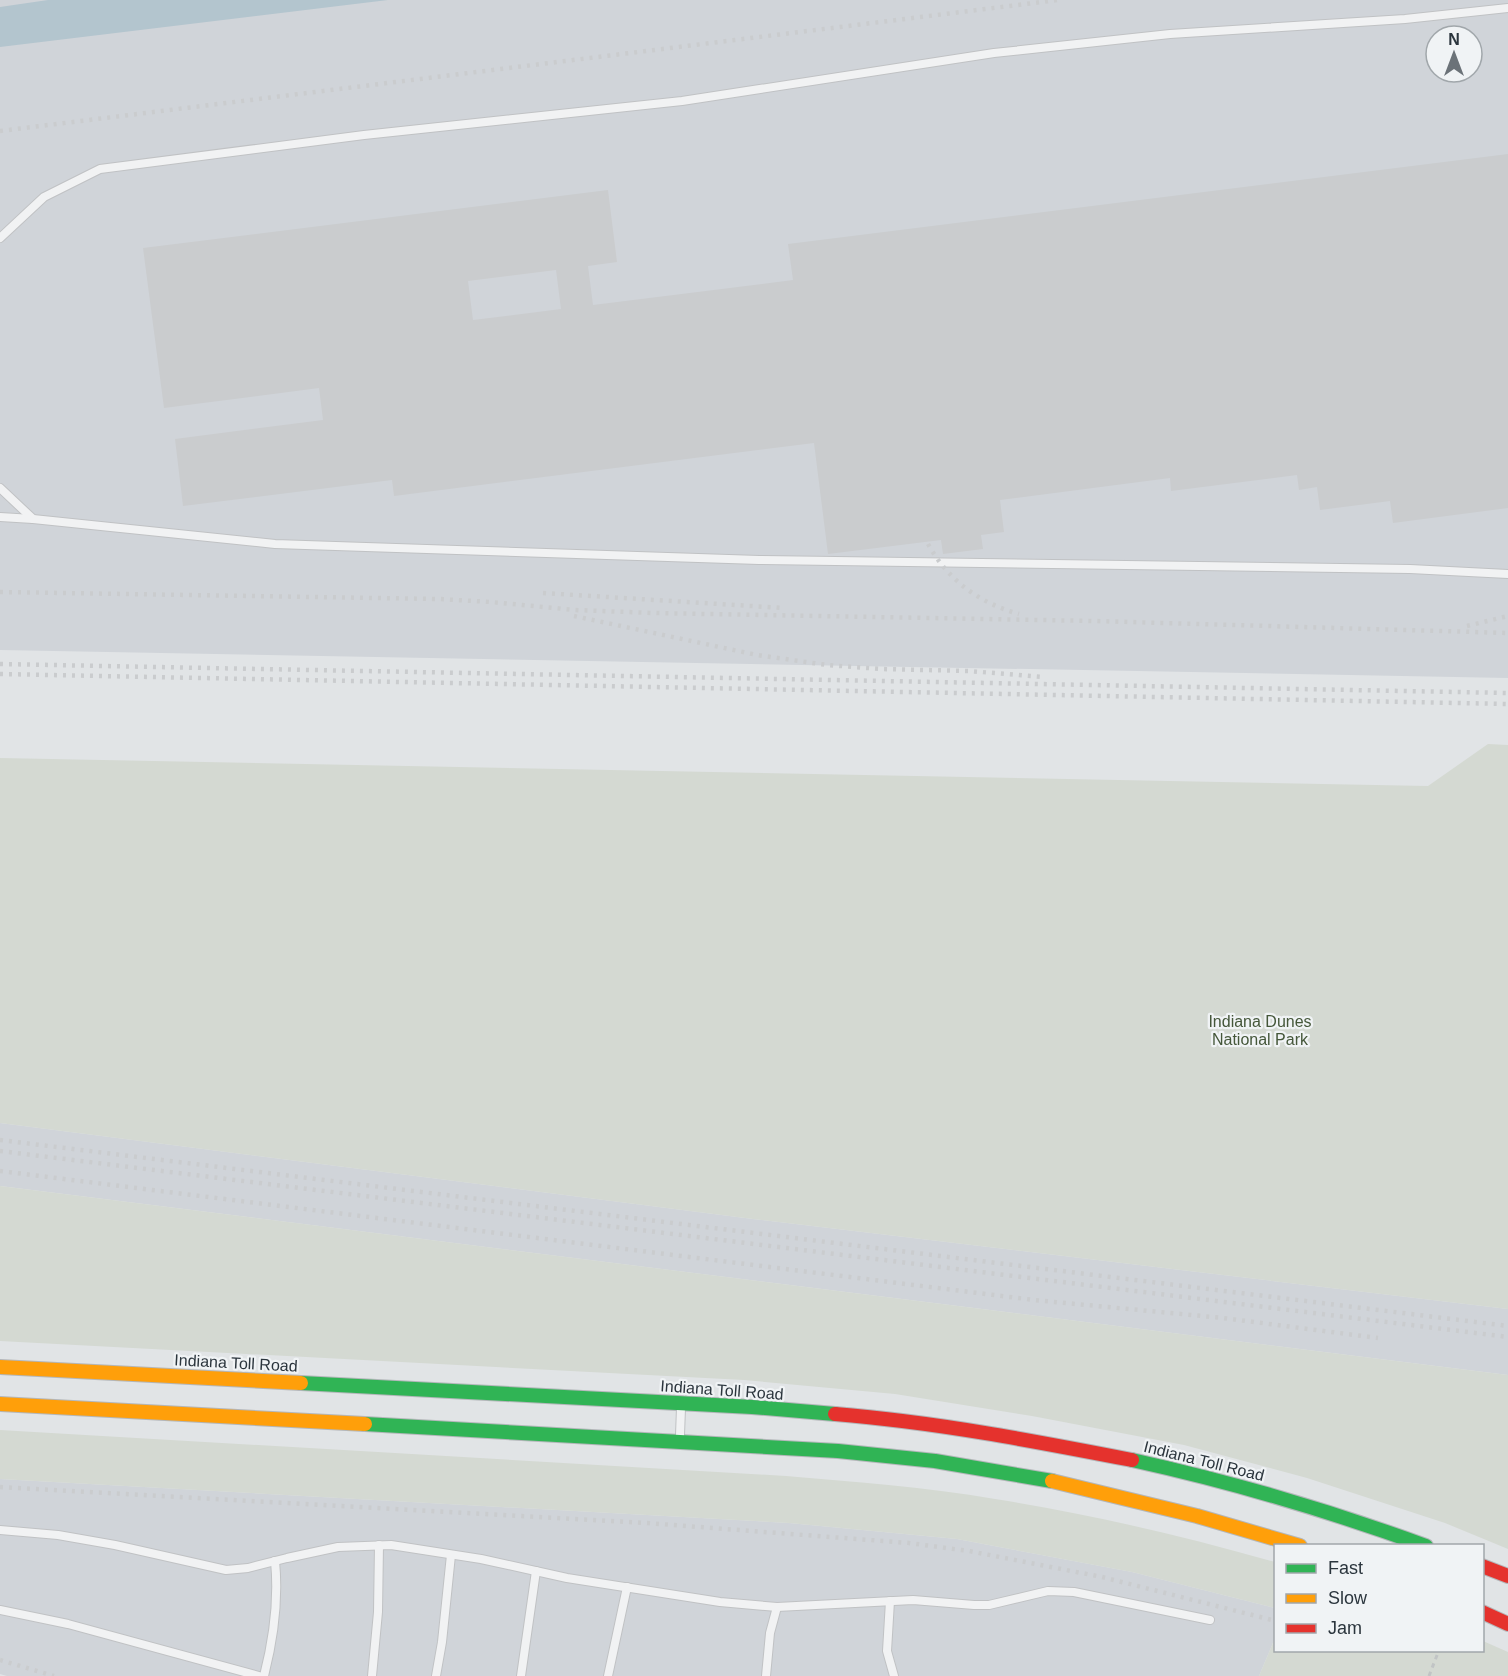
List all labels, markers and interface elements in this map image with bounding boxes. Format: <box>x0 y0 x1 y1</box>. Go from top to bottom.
north arrow <box>1424 24 1484 84</box>
text: N <box>1448 31 1460 48</box>
park label: Indiana Dunes National Park <box>1208 1013 1312 1048</box>
street label: Indiana Toll Road <box>174 1351 298 1375</box>
street label: Indiana Toll Road <box>660 1377 784 1403</box>
street label: Indiana Toll Road <box>1142 1438 1266 1484</box>
legend <box>1274 1544 1484 1652</box>
text: Fast <box>1328 1558 1363 1578</box>
text: Slow <box>1328 1588 1368 1608</box>
text: Jam <box>1328 1618 1362 1638</box>

